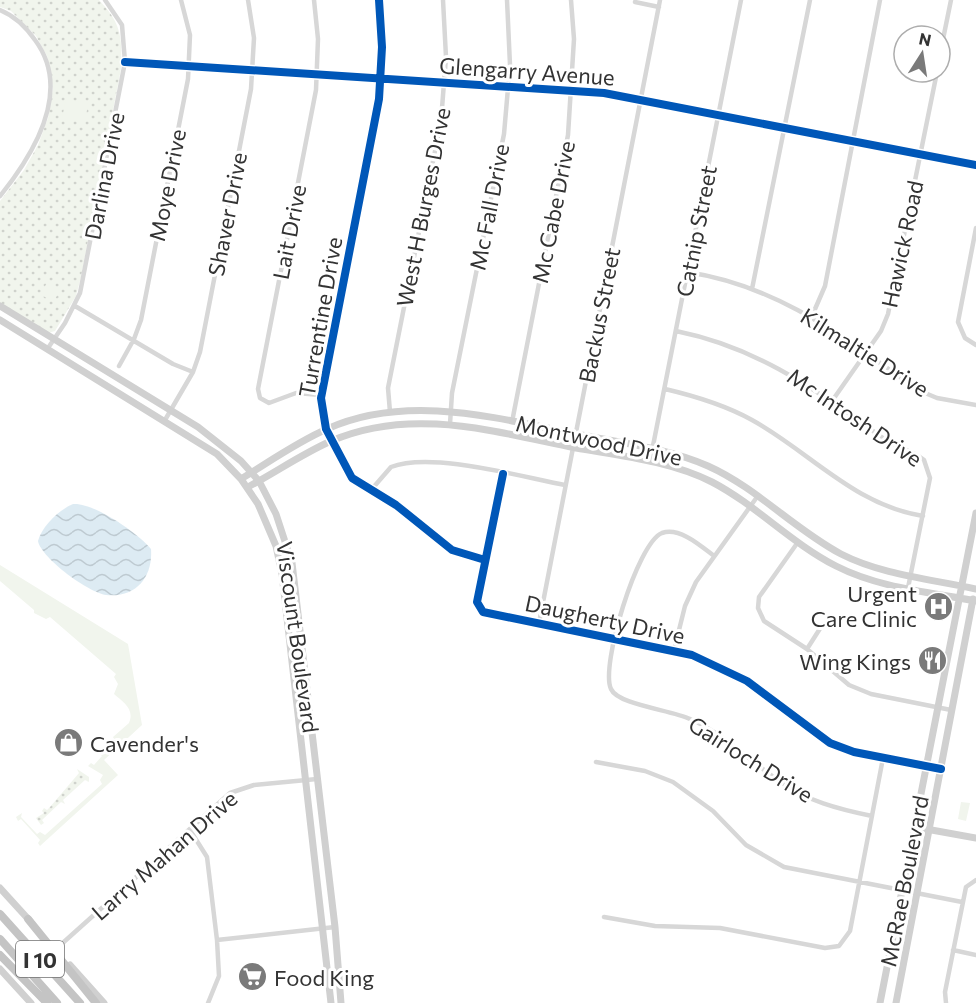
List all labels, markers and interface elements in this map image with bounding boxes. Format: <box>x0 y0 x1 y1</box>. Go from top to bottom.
north arrow <box>892 24 952 84</box>
text: N <box>917 28 933 49</box>
street label: Glengarry Avenue <box>438 51 616 91</box>
street label: West H Burges Drive <box>390 105 456 309</box>
street label: Darlina Drive <box>78 110 130 242</box>
street label: Moye Drive <box>143 127 191 243</box>
street label: Mc Cabe Drive <box>526 138 580 286</box>
street label: Mc Fall Drive <box>464 141 514 273</box>
street label: Shaver Drive <box>202 150 252 278</box>
street label: Catnip Street <box>670 163 722 299</box>
street label: Hawick Road <box>875 178 929 310</box>
street label: Lait Drive <box>267 182 311 282</box>
street label: Turrentine Drive <box>293 235 347 399</box>
street label: Backus Street <box>573 245 625 385</box>
street label: Kilmaltie Drive <box>796 302 934 402</box>
street label: Mc Intosh Drive <box>783 362 927 472</box>
street label: Montwood Drive <box>513 409 685 471</box>
street label: Viscount Boulevard <box>271 539 325 735</box>
place label: Urgent Care Clinic <box>811 580 917 632</box>
street label: Daugherty Drive <box>523 589 687 649</box>
hospital icon: Urgent Care Clinic <box>922 590 954 622</box>
restaurant icon: Wing Kings <box>916 645 948 677</box>
place label: Wing Kings <box>799 648 911 675</box>
street label: Gairloch Drive <box>684 710 818 808</box>
shop icon: Cavender's <box>53 727 85 759</box>
place label: Cavender's <box>90 730 199 757</box>
street label: Larry Mahan Drive <box>86 785 242 925</box>
street label: McRae Boulevard <box>874 793 934 969</box>
road number: I 10 <box>16 941 64 977</box>
supermarket icon: Food King <box>237 961 269 993</box>
place label: Food King <box>274 964 374 991</box>

